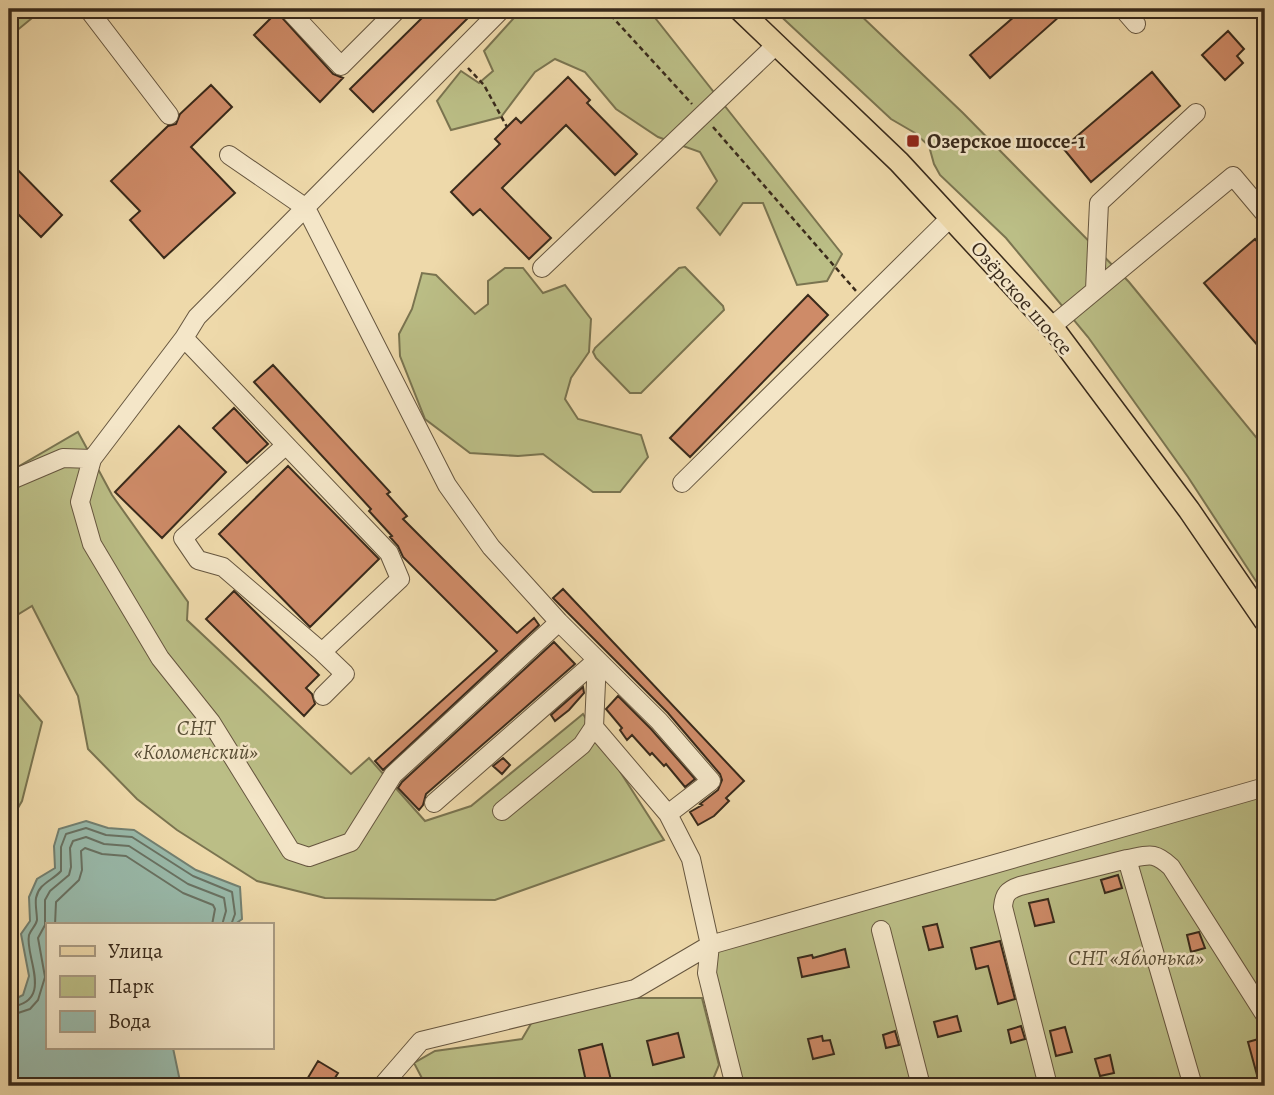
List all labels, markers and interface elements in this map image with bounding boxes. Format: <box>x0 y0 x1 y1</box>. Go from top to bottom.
place label: Озерское шоссе-1 <box>927 127 1086 155</box>
marker: Озерское шоссе-1 <box>905 133 921 149</box>
street label: Озёрское шоссе <box>965 235 1079 361</box>
park label: СНТ «Коломенский» <box>134 714 258 766</box>
legend <box>46 923 273 1050</box>
text: Улица <box>108 937 163 965</box>
park label: СНТ «Яблонька» <box>1068 944 1204 972</box>
text: Парк <box>108 972 154 1000</box>
text: Вода <box>108 1007 151 1035</box>

